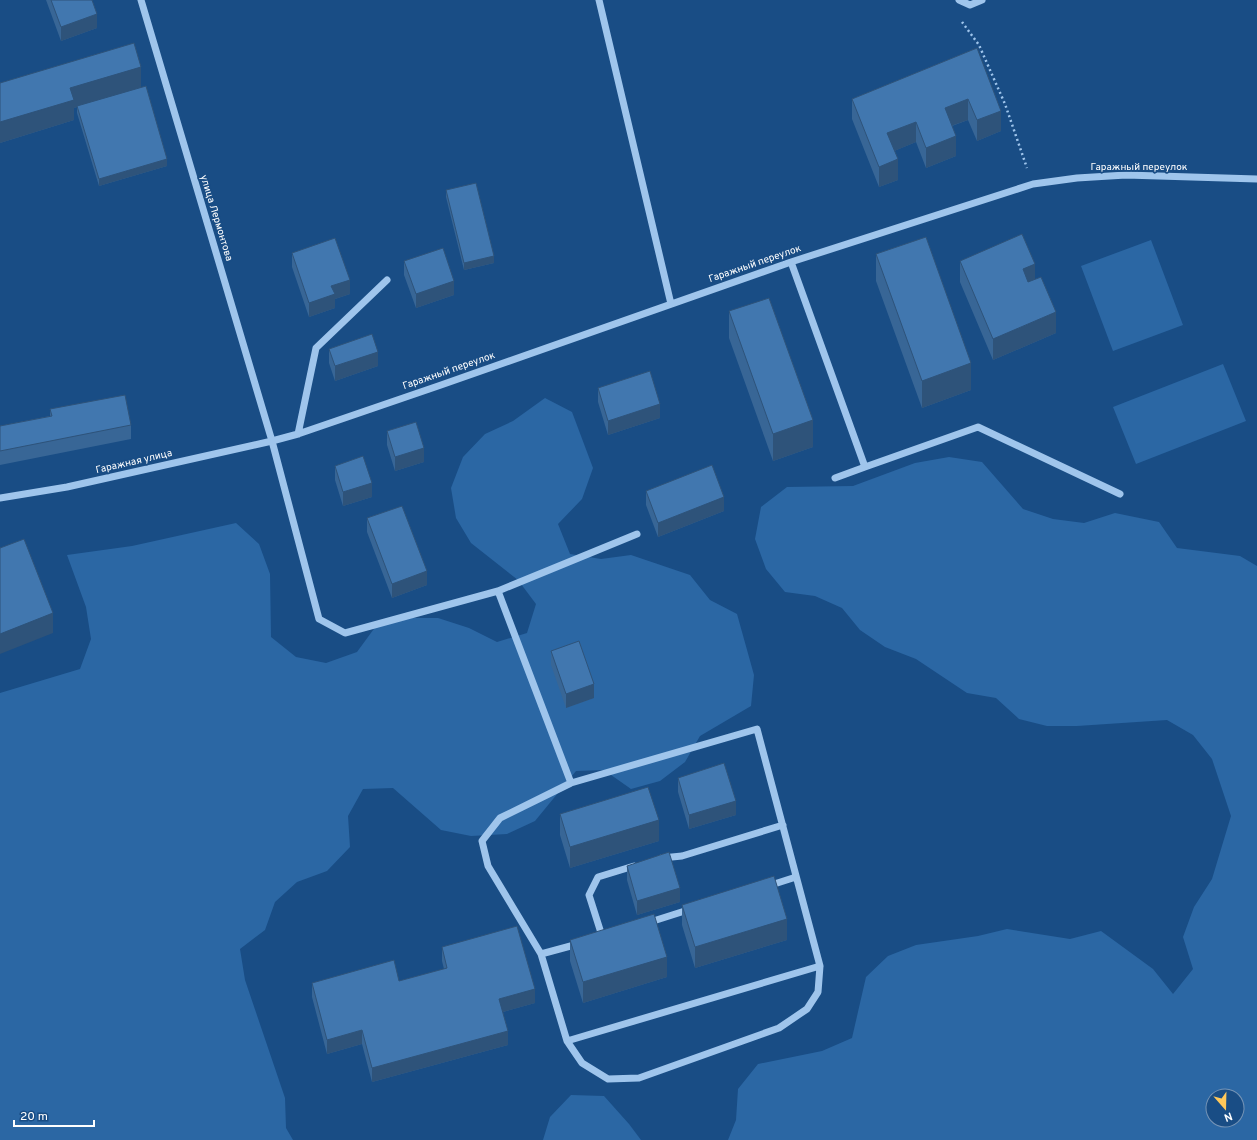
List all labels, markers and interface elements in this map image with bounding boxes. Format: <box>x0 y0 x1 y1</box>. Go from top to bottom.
street label: Гаражный переулок <box>1090 161 1188 174</box>
street label: улица Лермонтова <box>197 173 235 263</box>
street label: Гаражный переулок <box>707 242 803 286</box>
street label: Гаражный переулок <box>401 349 497 393</box>
street label: Гаражная улица <box>95 447 173 477</box>
north arrow <box>1205 1088 1245 1128</box>
scale bar <box>14 1102 94 1128</box>
text: 20 m <box>20 1109 48 1125</box>
text: N <box>1222 1109 1234 1124</box>

